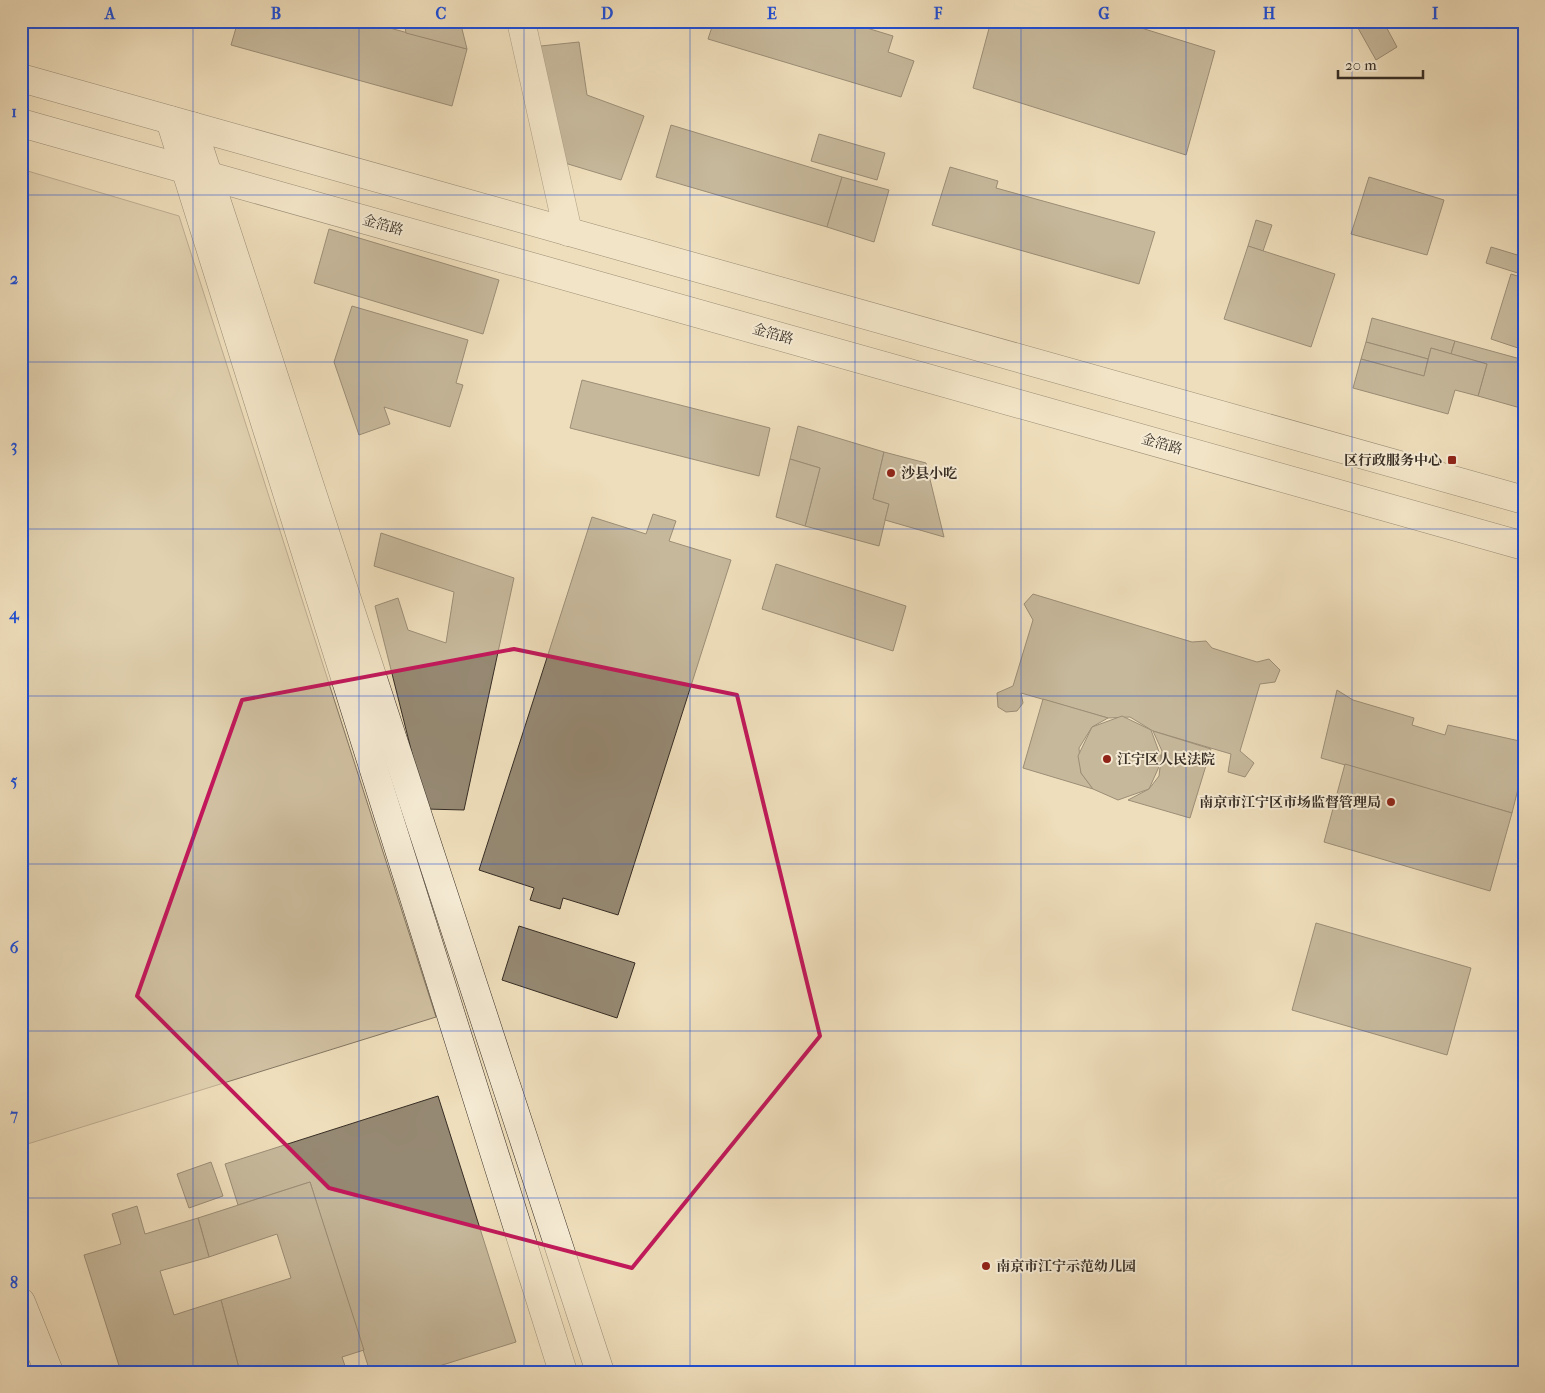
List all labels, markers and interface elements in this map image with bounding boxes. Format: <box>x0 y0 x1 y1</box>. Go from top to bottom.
text: A <box>104 4 116 23</box>
text: B <box>271 4 281 23</box>
text: C <box>436 4 447 23</box>
text: D <box>601 4 613 23</box>
text: E <box>767 4 777 23</box>
text: F <box>933 4 943 23</box>
text: G <box>1098 4 1110 23</box>
text: H <box>1263 4 1276 23</box>
text: I <box>1432 4 1439 23</box>
scale bar <box>1338 48 1422 80</box>
text: 20 m <box>1345 56 1377 74</box>
text: 1 <box>11 102 17 121</box>
street label: 金箔路 <box>360 211 406 239</box>
text: 2 <box>10 269 18 288</box>
street label: 金箔路 <box>750 320 796 348</box>
street label: 金箔路 <box>1139 430 1185 458</box>
text: 3 <box>11 436 17 456</box>
place label: 区行政服务中心 <box>1344 452 1442 469</box>
marker: 区行政服务中心 <box>1446 454 1458 466</box>
place label: 沙县小吃 <box>901 465 957 482</box>
marker: 沙县小吃 <box>885 467 897 479</box>
text: 4 <box>8 604 20 624</box>
place label: 江宁区人民法院 <box>1117 751 1215 768</box>
marker: 江宁区人民法院 <box>1101 753 1113 765</box>
text: 5 <box>11 771 18 790</box>
place label: 南京市江宁区市场监督管理局 <box>1199 794 1381 811</box>
marker: 南京市江宁区市场监督管理局 <box>1385 796 1397 808</box>
text: 6 <box>10 938 19 957</box>
text: 7 <box>9 1105 18 1124</box>
place label: 南京市江宁示范幼儿园 <box>996 1258 1136 1275</box>
marker: 南京市江宁示范幼儿园 <box>980 1260 992 1272</box>
text: 8 <box>10 1273 18 1292</box>

